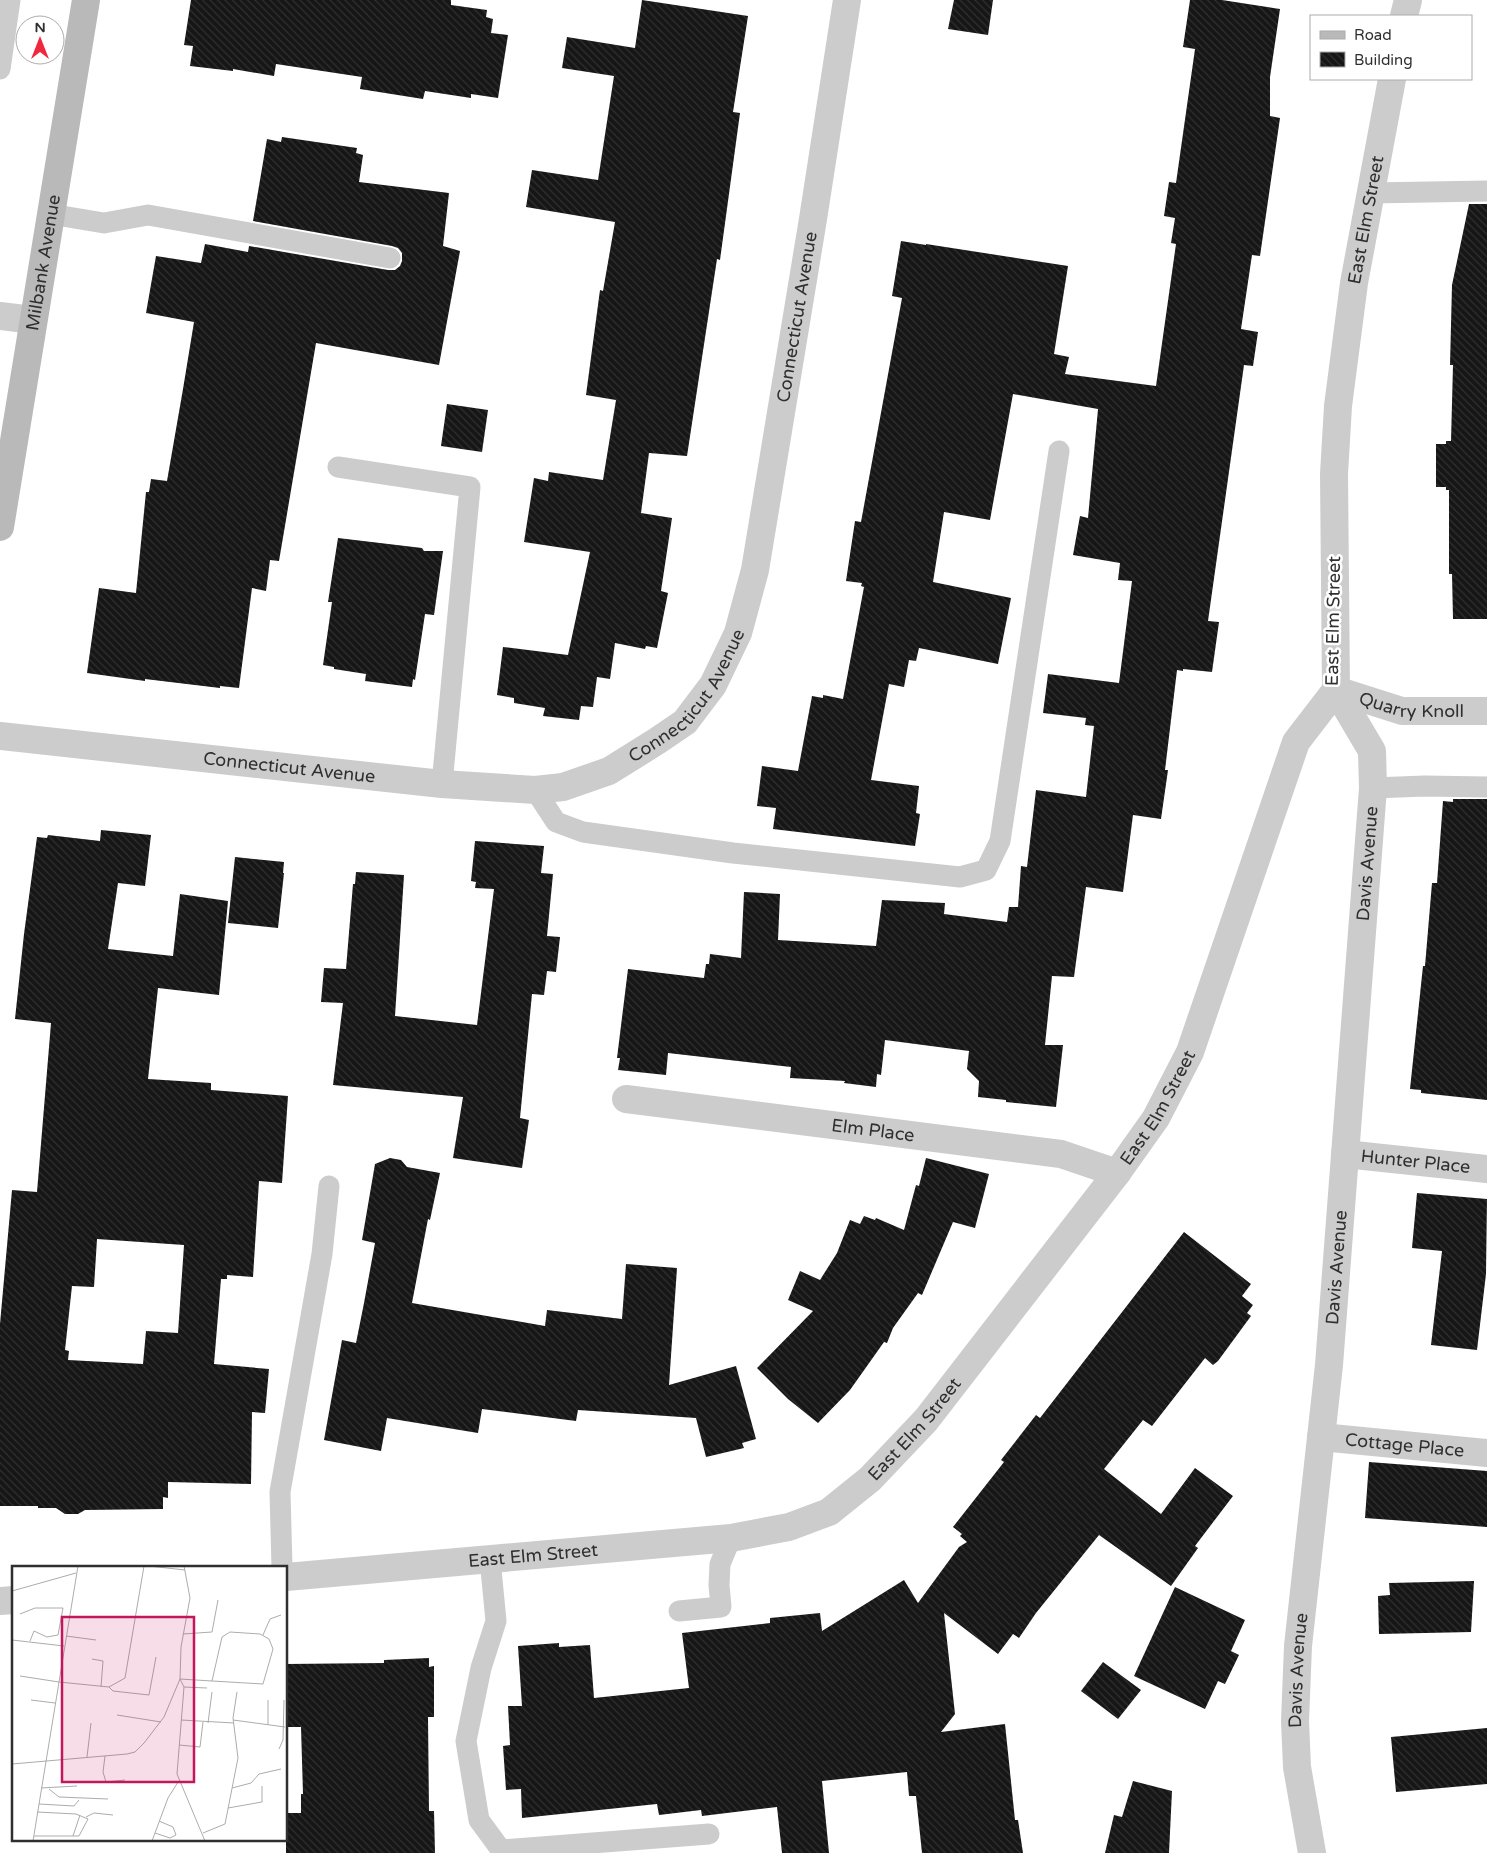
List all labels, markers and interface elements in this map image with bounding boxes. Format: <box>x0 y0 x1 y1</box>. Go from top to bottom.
north arrow <box>15 15 65 65</box>
legend <box>1310 15 1472 80</box>
text: N <box>34 19 46 36</box>
text: Road <box>1354 26 1392 44</box>
text: Building <box>1354 51 1413 69</box>
street label: East Elm Street <box>1343 154 1389 286</box>
street label: Milbank Avenue <box>21 193 65 332</box>
street label: Connecticut Avenue <box>772 230 822 404</box>
street label: East Elm Street <box>1321 556 1345 686</box>
street label: Connecticut Avenue <box>624 625 749 767</box>
street label: Quarry Knoll <box>1356 687 1464 722</box>
street label: Connecticut Avenue <box>202 747 376 788</box>
street label: Davis Avenue <box>1352 805 1383 922</box>
street label: East Elm Street <box>1115 1046 1200 1169</box>
street label: Elm Place <box>830 1114 916 1146</box>
street label: Hunter Place <box>1360 1145 1471 1178</box>
street label: Davis Avenue <box>1321 1209 1352 1326</box>
street label: East Elm Street <box>863 1373 966 1485</box>
street label: Cottage Place <box>1344 1428 1465 1462</box>
street label: East Elm Street <box>467 1539 599 1572</box>
inset map <box>12 1566 288 1840</box>
street label: Davis Avenue <box>1284 1612 1313 1728</box>

